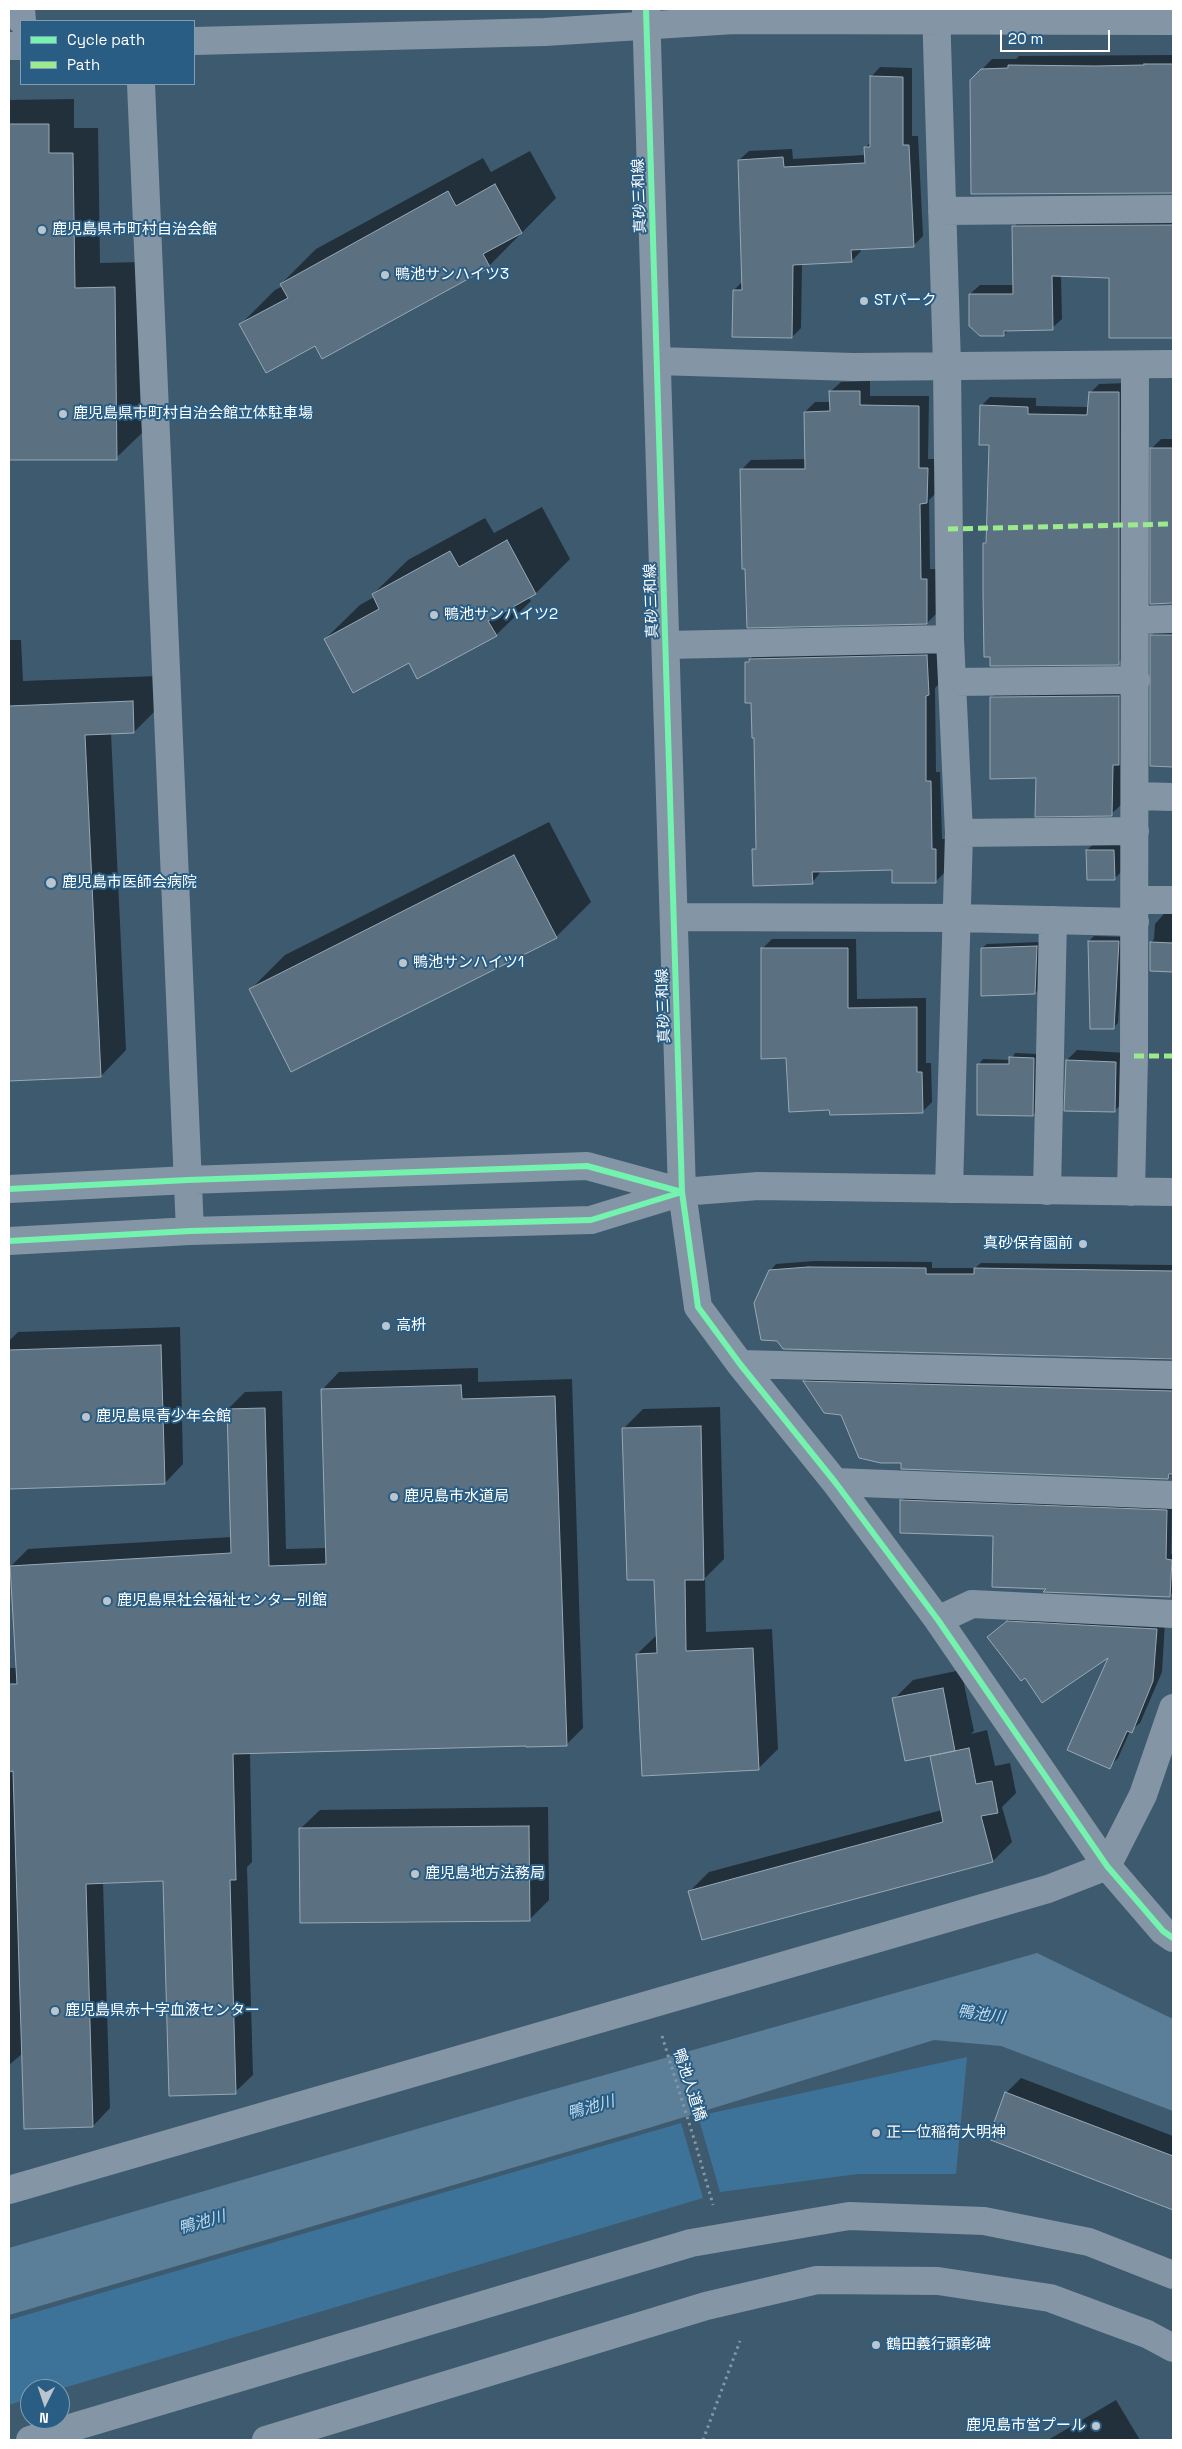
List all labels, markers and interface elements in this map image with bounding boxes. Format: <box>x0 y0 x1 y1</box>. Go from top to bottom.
legend <box>20 20 195 85</box>
scale bar <box>1002 20 1112 52</box>
text: 20 m <box>1008 29 1043 48</box>
text: Cycle path <box>67 30 145 49</box>
text: Path <box>67 55 100 74</box>
street label: 真砂三和線 <box>630 158 650 234</box>
place label: 鹿児島県市町村自治会館 <box>52 221 217 239</box>
marker: 鹿児島県市町村自治会館 <box>36 224 48 236</box>
place label: 鴨池サンハイツ3 <box>395 266 509 284</box>
marker: 鴨池サンハイツ3 <box>379 269 391 281</box>
place label: STパーク <box>874 292 937 310</box>
marker: STパーク <box>858 295 870 307</box>
place label: 鹿児島県市町村自治会館立体駐車場 <box>73 405 313 423</box>
marker: 鹿児島県市町村自治会館立体駐車場 <box>57 408 69 420</box>
street label: 真砂三和線 <box>642 563 662 639</box>
place label: 鴨池サンハイツ2 <box>444 606 558 624</box>
marker: 鴨池サンハイツ2 <box>428 609 440 621</box>
place label: 鹿児島市医師会病院 <box>62 874 197 892</box>
marker: 鹿児島市医師会病院 <box>44 876 58 890</box>
place label: 鴨池サンハイツ1 <box>413 954 524 972</box>
marker: 鴨池サンハイツ1 <box>397 957 409 969</box>
street label: 真砂三和線 <box>654 968 674 1044</box>
place label: 真砂保育園前 <box>983 1235 1073 1253</box>
marker: 真砂保育園前 <box>1077 1238 1089 1250</box>
place label: 高枡 <box>396 1317 426 1335</box>
marker: 高枡 <box>380 1320 392 1332</box>
place label: 鹿児島県青少年会館 <box>96 1408 231 1426</box>
marker: 鹿児島県青少年会館 <box>80 1411 92 1423</box>
place label: 鹿児島市水道局 <box>404 1488 509 1506</box>
marker: 鹿児島市水道局 <box>388 1491 400 1503</box>
place label: 鹿児島県社会福祉センター別館 <box>117 1592 327 1610</box>
marker: 鹿児島県社会福祉センター別館 <box>101 1595 113 1607</box>
place label: 鹿児島地方法務局 <box>425 1865 545 1883</box>
marker: 鹿児島地方法務局 <box>409 1868 421 1880</box>
place label: 鹿児島県赤十字血液センター <box>65 2002 260 2020</box>
water label: 鴨池川 <box>956 2002 1006 2028</box>
marker: 鹿児島県赤十字血液センター <box>49 2005 61 2017</box>
street label: 鴨池人道橋 <box>669 2047 709 2123</box>
water label: 鴨池川 <box>565 2092 617 2124</box>
place label: 正一位稲荷大明神 <box>886 2124 1006 2142</box>
marker: 正一位稲荷大明神 <box>870 2127 882 2139</box>
water label: 鴨池川 <box>176 2207 228 2239</box>
place label: 鶴田義行顕彰碑 <box>886 2336 991 2354</box>
marker: 鶴田義行顕彰碑 <box>870 2339 882 2351</box>
north arrow <box>20 2379 70 2429</box>
text: N <box>39 2409 49 2427</box>
place label: 鹿児島市営プール <box>966 2417 1086 2435</box>
marker: 鹿児島市営プール <box>1090 2420 1102 2432</box>

